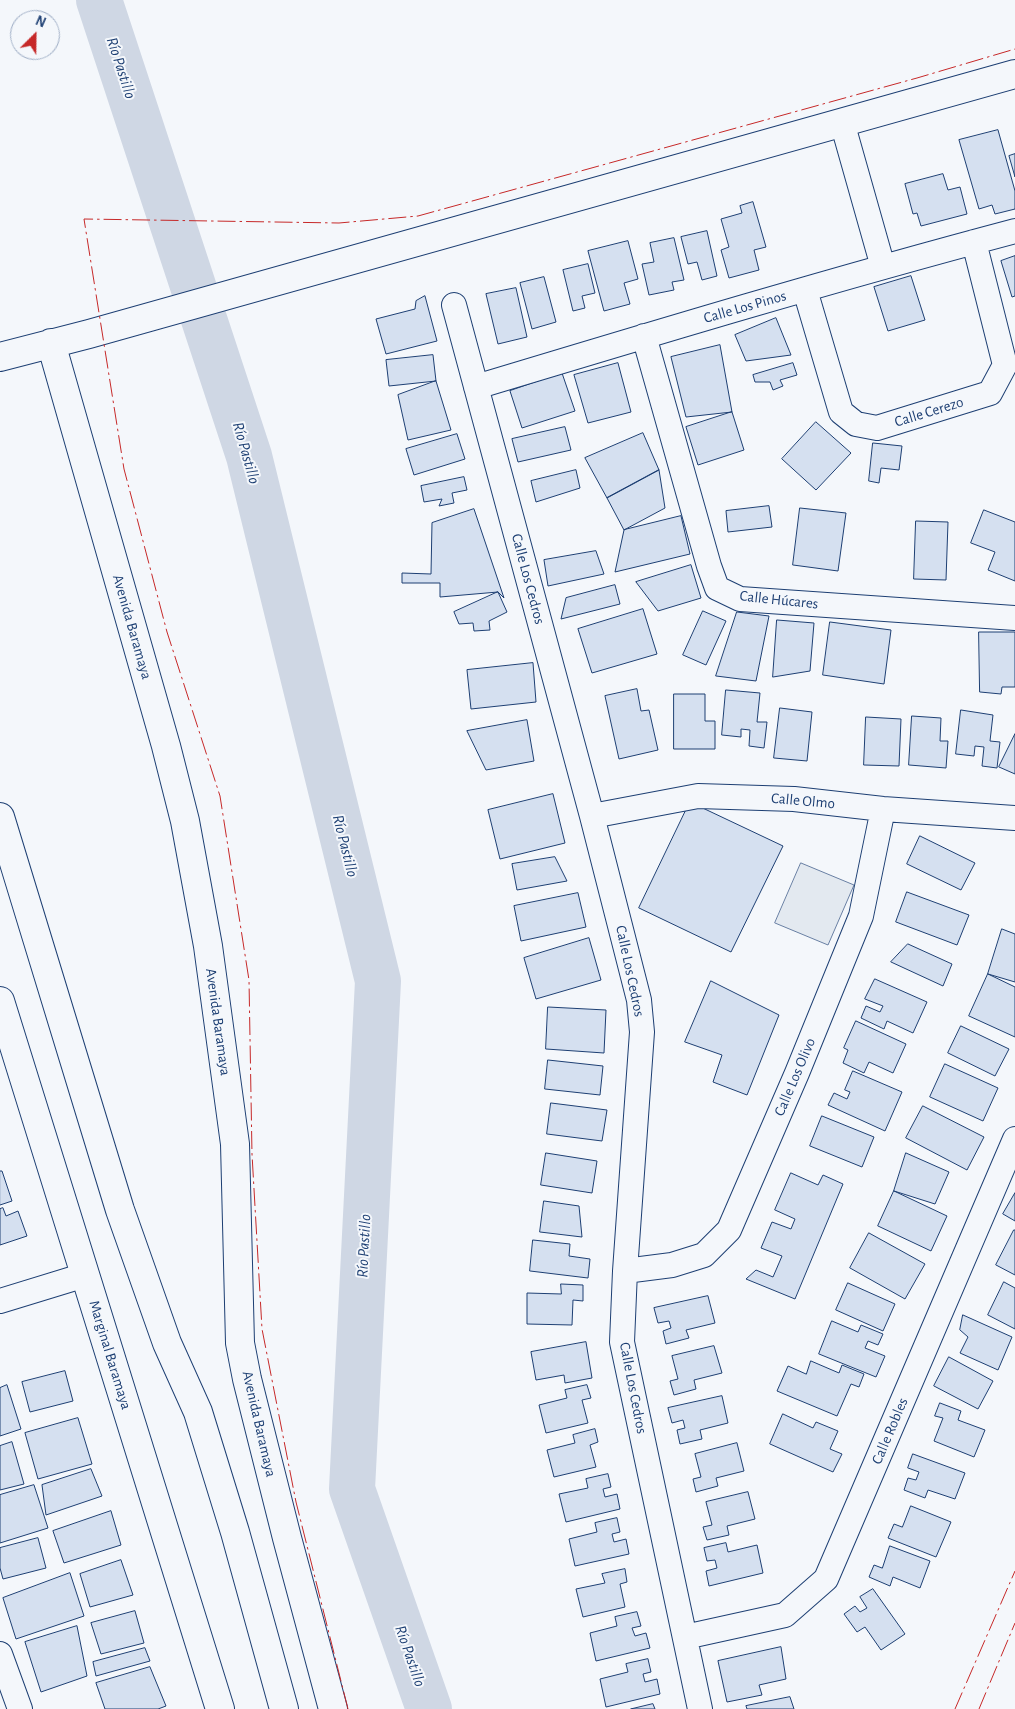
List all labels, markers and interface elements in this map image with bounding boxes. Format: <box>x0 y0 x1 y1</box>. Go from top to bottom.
north arrow <box>10 10 60 60</box>
text: N <box>33 14 48 30</box>
water label: Río Pastillo <box>102 35 140 101</box>
street label: Calle Los Pinos <box>702 287 788 327</box>
street label: Calle Cerezo <box>892 393 966 431</box>
water label: Río Pastillo <box>228 420 264 486</box>
street label: Calle Los Cedros <box>507 532 549 626</box>
street label: Avenida Baramaya <box>108 573 156 681</box>
street label: Calle Húcares <box>739 587 819 613</box>
street label: Calle Olmo <box>770 789 836 813</box>
water label: Río Pastillo <box>328 813 362 879</box>
street label: Calle Los Cedros <box>612 924 648 1018</box>
street label: Avenida Baramaya <box>202 967 234 1077</box>
street label: Calle Los Olivo <box>770 1035 820 1119</box>
water label: Río Pastillo <box>353 1214 375 1278</box>
street label: Marginal Baramaya <box>85 1298 135 1412</box>
street label: Calle Los Cedros <box>615 1341 651 1435</box>
street label: Avenida Baramaya <box>238 1369 280 1479</box>
street label: Calle Robles <box>868 1395 912 1467</box>
water label: Río Pastillo <box>391 1623 429 1689</box>

